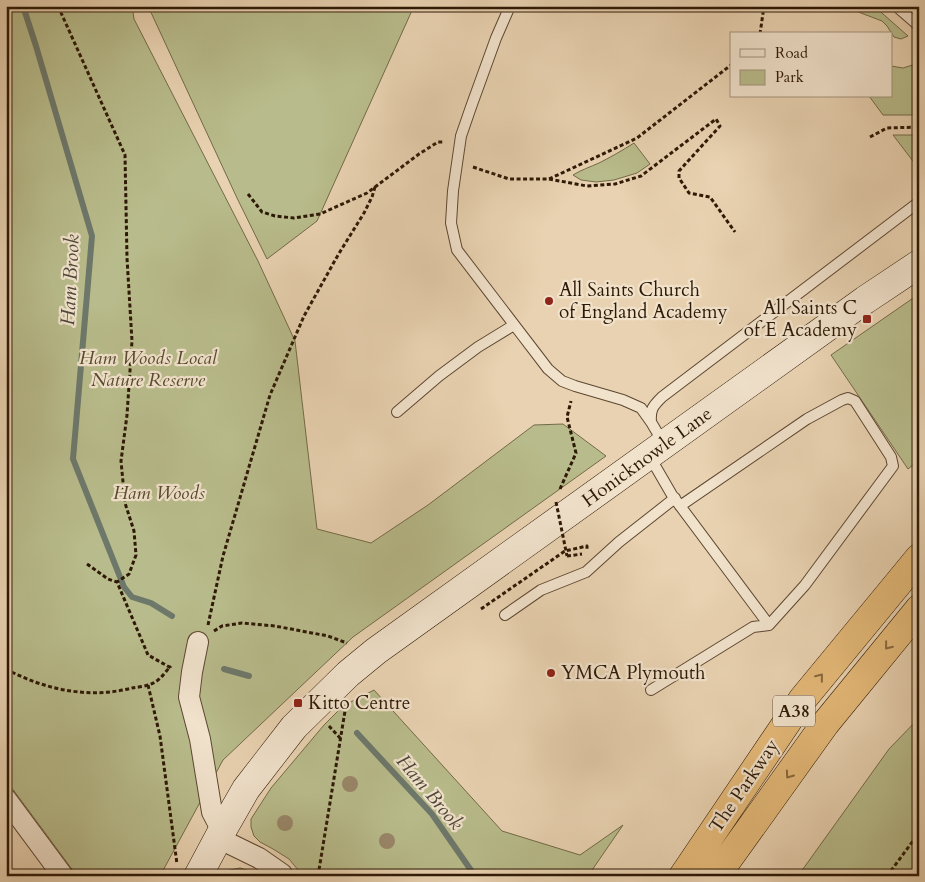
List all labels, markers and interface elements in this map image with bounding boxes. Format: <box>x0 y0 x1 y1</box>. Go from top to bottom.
legend <box>730 32 892 98</box>
text: Road <box>775 43 808 63</box>
text: Park <box>775 67 804 87</box>
water label: Ham Brook <box>54 233 86 326</box>
place label: All Saints Church of England Academy <box>559 277 728 325</box>
marker: All Saints Church of England Academy <box>543 295 555 307</box>
place label: All Saints C of E Academy <box>744 295 857 343</box>
marker: All Saints C of E Academy <box>861 313 873 325</box>
park label: Ham Woods Local Nature Reserve <box>79 345 218 393</box>
street label: Honicknowle Lane <box>577 401 717 513</box>
park label: Ham Woods <box>113 480 206 506</box>
one-way arrow <box>885 641 894 650</box>
place label: YMCA Plymouth <box>561 660 706 686</box>
marker: YMCA Plymouth <box>545 667 557 679</box>
one-way arrow <box>815 674 824 683</box>
place label: Kitto Centre <box>308 690 410 716</box>
road number: A38 <box>773 696 815 726</box>
marker: Kitto Centre <box>292 697 304 709</box>
street label: The Parkway <box>703 734 785 838</box>
water label: Ham Brook <box>390 748 470 836</box>
one-way arrow <box>786 769 794 778</box>

